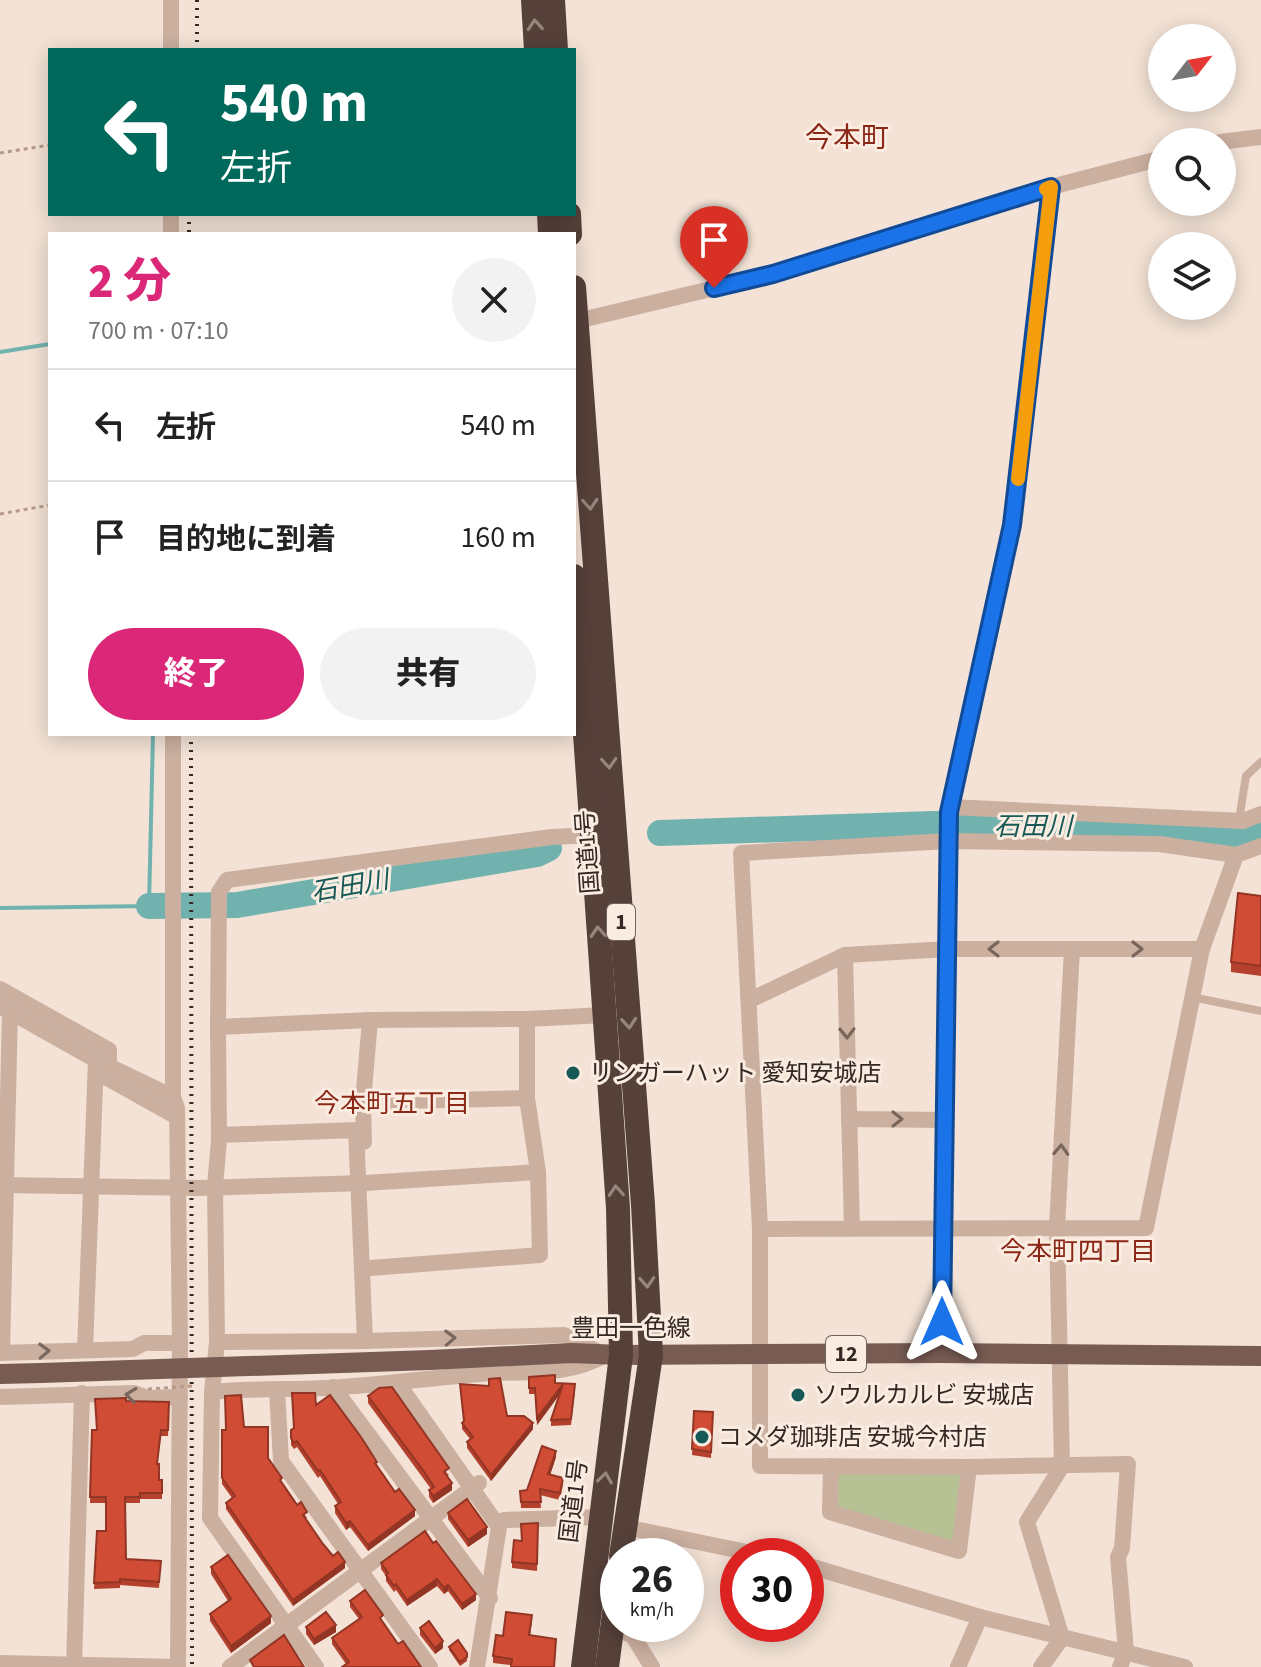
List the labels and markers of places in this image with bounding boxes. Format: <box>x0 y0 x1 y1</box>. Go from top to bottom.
pin <box>680 206 748 288</box>
place label: リンガーハット 愛知安城店 <box>589 1056 881 1091</box>
marker: リンガーハット 愛知安城店 <box>564 1064 582 1082</box>
place label: ソウルカルビ 安城店 <box>814 1378 1034 1413</box>
marker: ソウルカルビ 安城店 <box>789 1386 807 1404</box>
place label: コメダ珈琲店 安城今村店 <box>718 1420 987 1455</box>
marker: コメダ珈琲店 安城今村店 <box>693 1428 711 1446</box>

